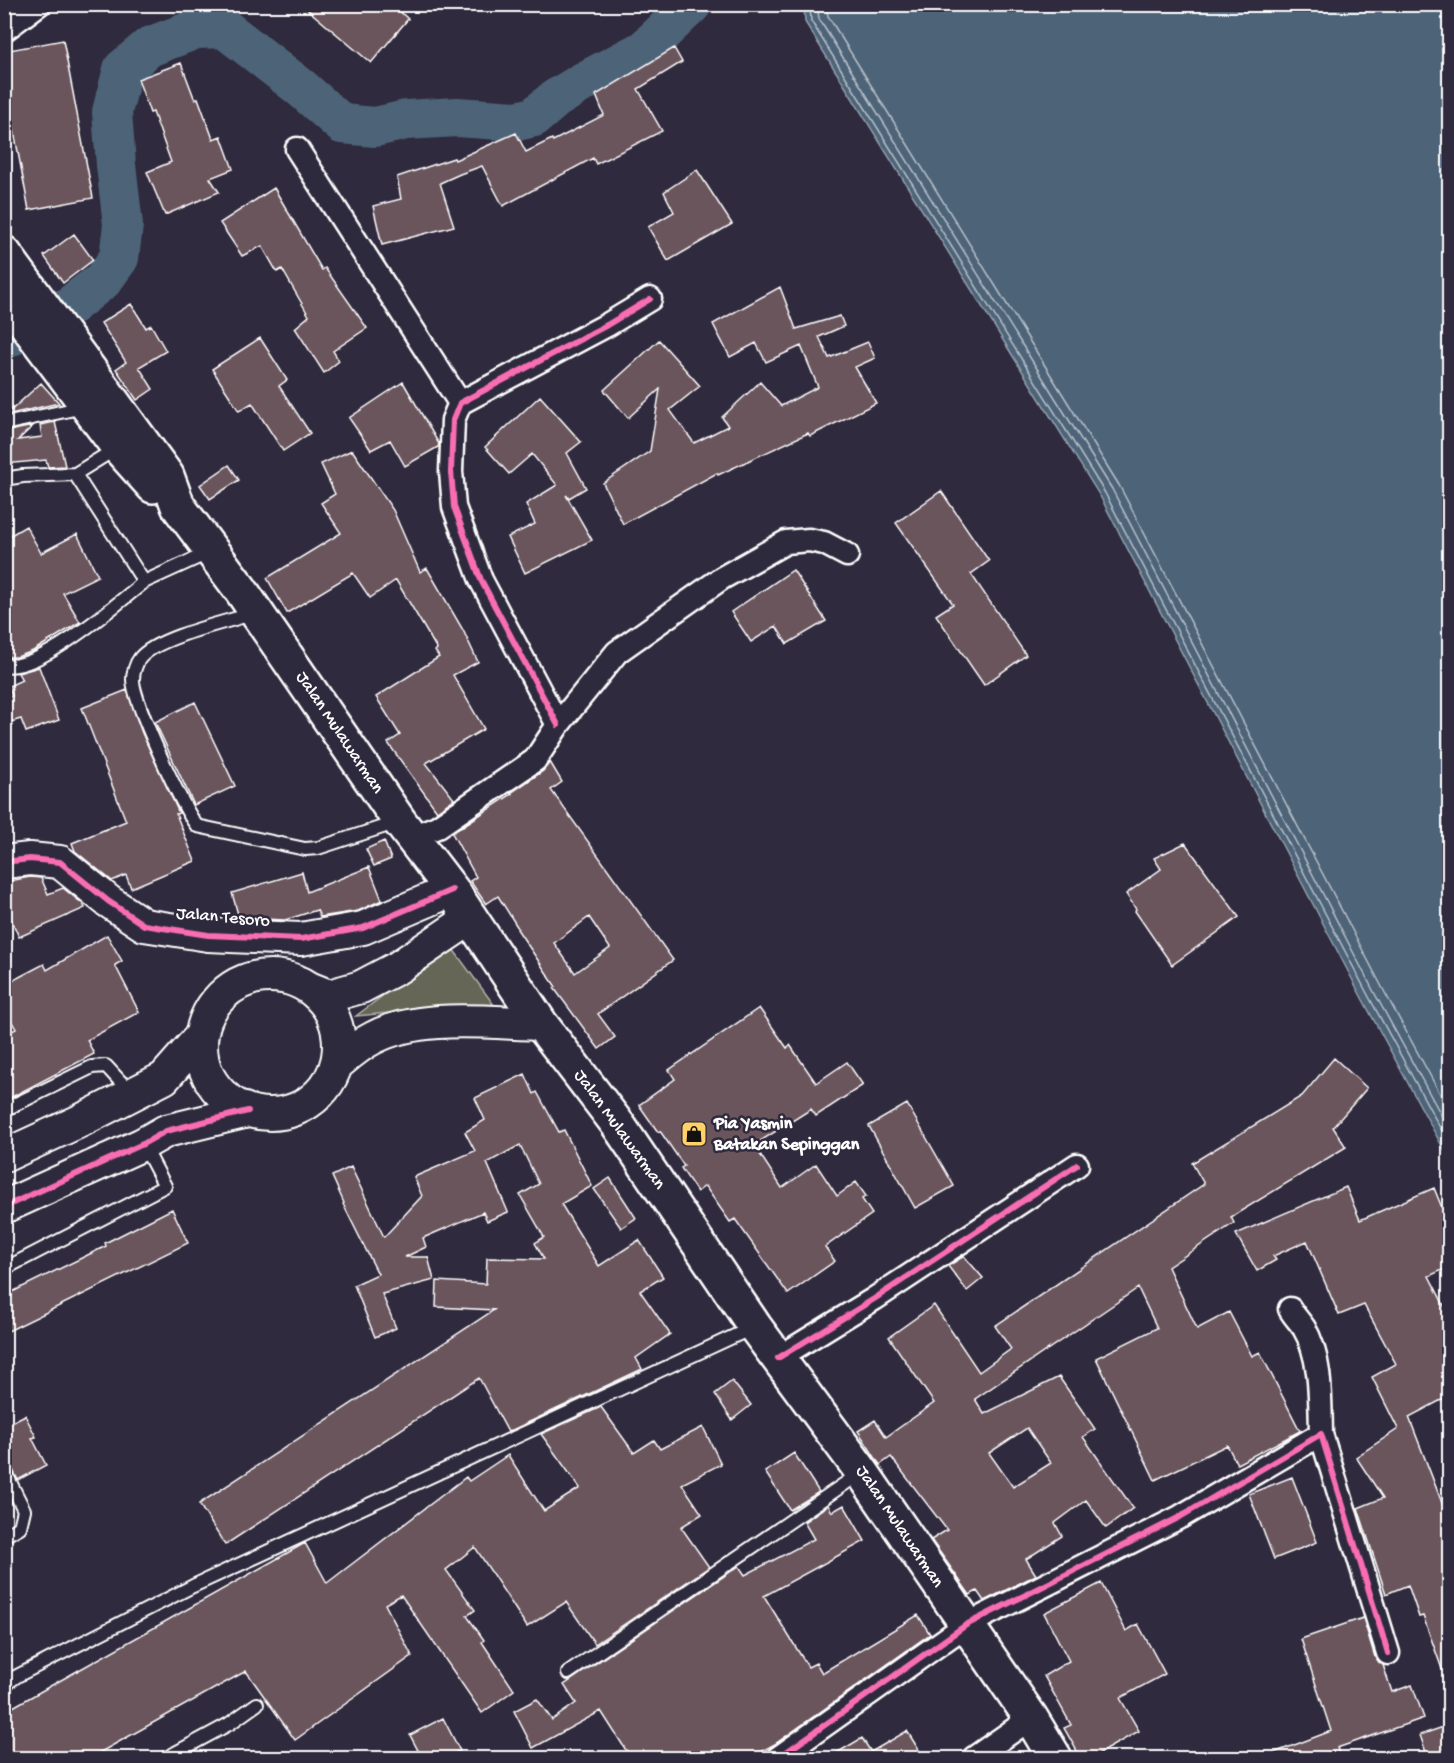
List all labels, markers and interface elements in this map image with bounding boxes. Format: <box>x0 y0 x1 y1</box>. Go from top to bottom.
street label: Jalan Mulawarman <box>290 668 388 798</box>
street label: Jalan Tesoro <box>175 903 271 933</box>
street label: Jalan Mulawarman <box>569 1066 670 1194</box>
place label: Pia Yasmin Batakan Sepinggan <box>713 1114 860 1156</box>
shop icon: Pia Yasmin Batakan Sepinggan <box>679 1119 709 1149</box>
street label: Jalan Mulawarman <box>850 1462 948 1592</box>

